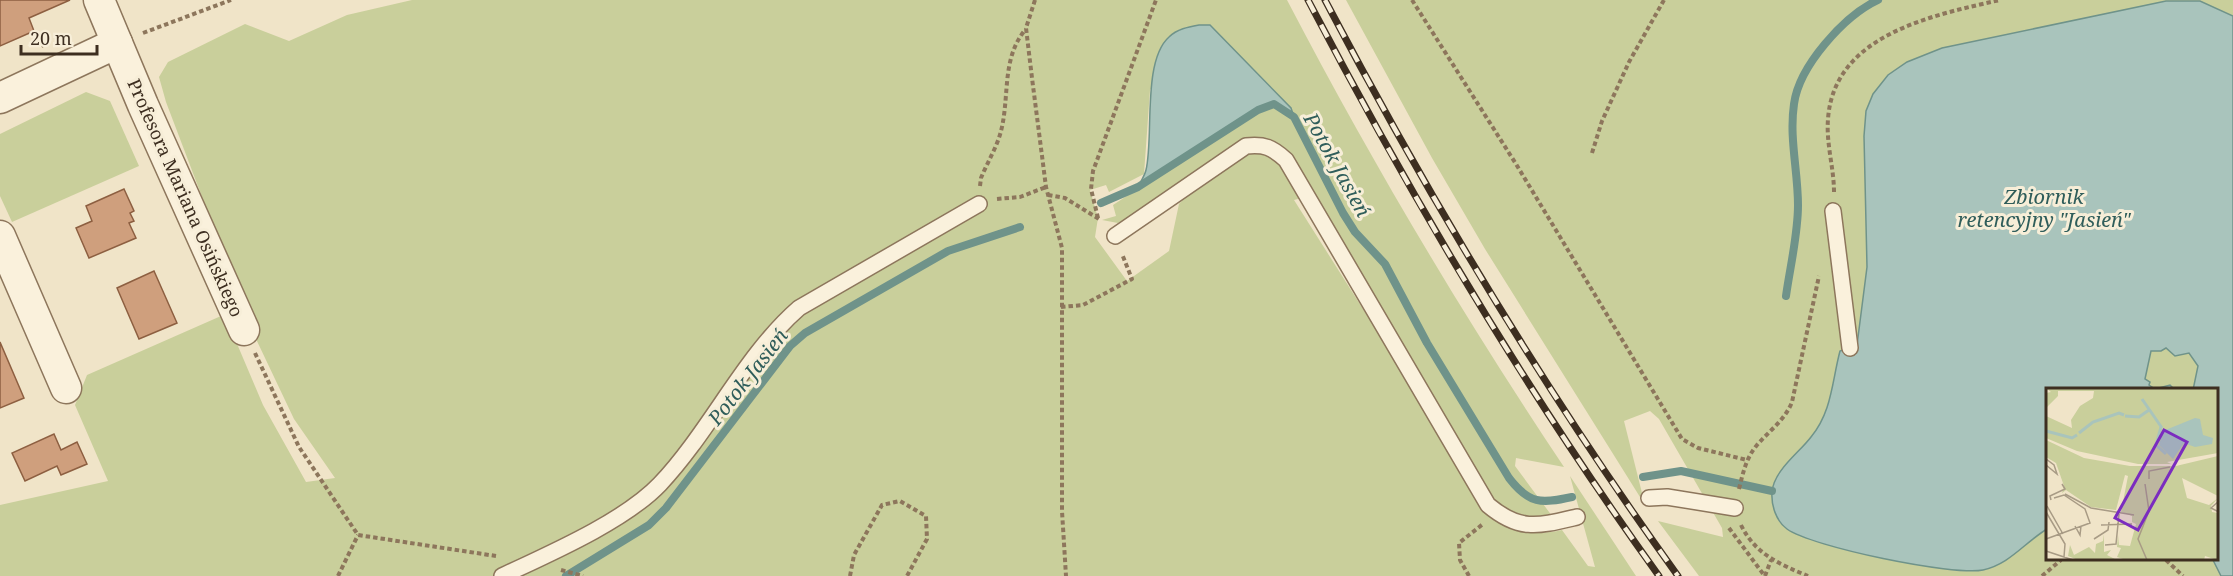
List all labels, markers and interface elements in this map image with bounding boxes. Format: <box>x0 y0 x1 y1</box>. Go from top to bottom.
scale bar <box>21 18 98 56</box>
text: 20 m <box>30 26 72 50</box>
street label: Profesora Mariana Osińskiego <box>122 75 249 320</box>
water label: Potok Jasień <box>1297 107 1377 222</box>
water label: Zbiornik retencyjny "Jasień" <box>1958 183 2131 233</box>
water label: Potok Jasień <box>701 323 794 431</box>
inset map <box>2046 388 2218 561</box>

